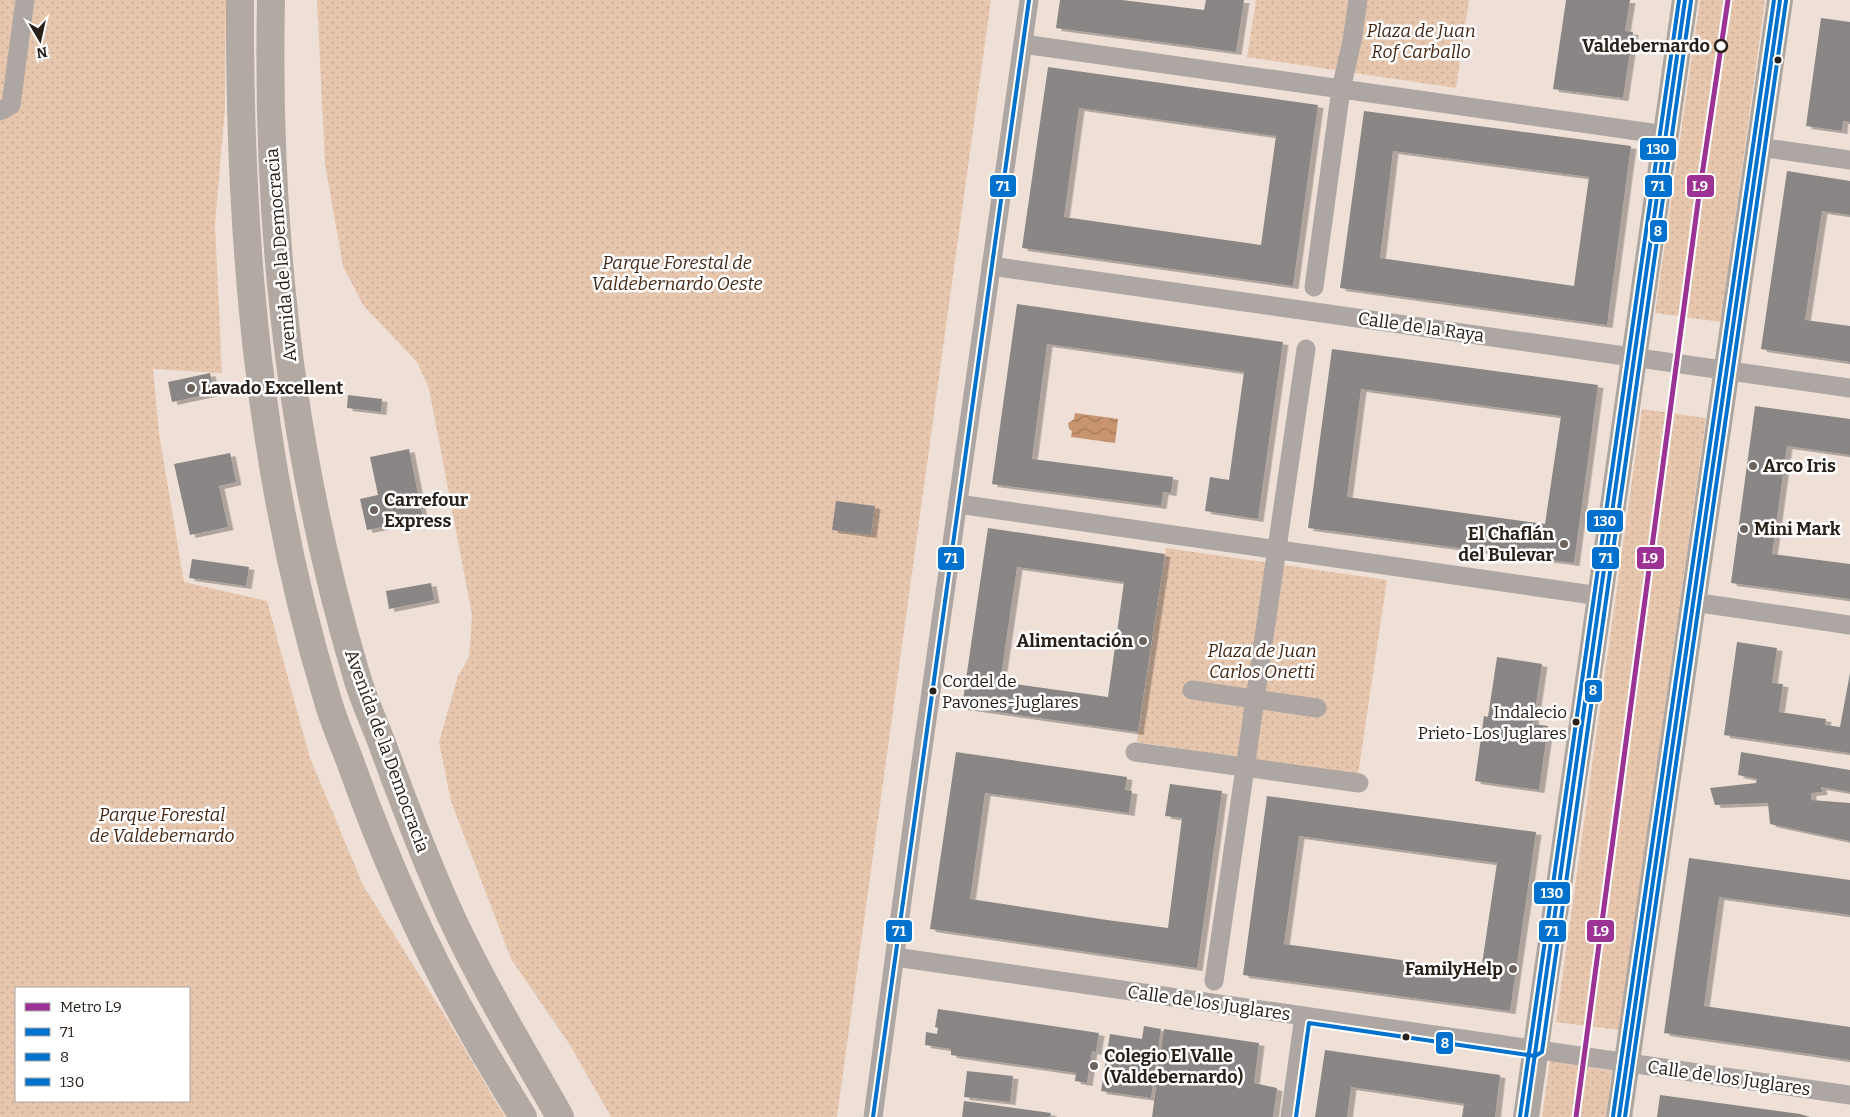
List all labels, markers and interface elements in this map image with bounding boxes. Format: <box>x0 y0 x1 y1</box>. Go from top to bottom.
north arrow <box>15 15 65 65</box>
park label: Plaza de Juan Rof Carballo <box>1366 20 1476 63</box>
place label: Valdebernardo <box>1582 35 1710 57</box>
marker: Valdebernardo <box>1714 39 1728 53</box>
text: N <box>35 43 49 62</box>
unlabelled marker <box>1773 55 1783 65</box>
line badge: 130 <box>1639 137 1677 161</box>
text: 130 <box>1646 141 1670 158</box>
street label: Avenida de la Democracia <box>261 147 301 363</box>
line badge: 71 <box>989 174 1017 198</box>
line badge: 71 <box>1644 174 1673 198</box>
line badge: L9 <box>1686 174 1715 198</box>
text: 71 <box>996 178 1010 195</box>
text: 71 <box>1651 178 1665 195</box>
text: L9 <box>1692 178 1708 195</box>
line badge: 8 <box>1649 219 1668 243</box>
text: 8 <box>1654 223 1662 240</box>
park label: Parque Forestal de Valdebernardo Oeste <box>591 252 763 295</box>
street label: Calle de la Raya <box>1356 307 1486 347</box>
place label: Lavado Excellent <box>201 377 343 399</box>
marker: Lavado Excellent <box>185 382 197 394</box>
place label: Arco Iris <box>1763 455 1836 477</box>
marker: Arco Iris <box>1747 460 1759 472</box>
place label: Carrefour Express <box>384 489 469 532</box>
marker: Carrefour Express <box>368 504 380 516</box>
line badge: 130 <box>1586 509 1624 533</box>
text: 130 <box>1593 513 1617 530</box>
place label: Mini Mark <box>1754 518 1841 540</box>
place label: El Chaflán del Bulevar <box>1458 523 1555 566</box>
marker: Mini Mark <box>1738 523 1750 535</box>
marker: El Chaflán del Bulevar <box>1558 538 1570 550</box>
line badge: 71 <box>937 546 965 571</box>
line badge: 71 <box>1591 546 1620 570</box>
line badge: L9 <box>1636 546 1665 570</box>
text: 71 <box>944 550 958 567</box>
text: 71 <box>1599 550 1613 567</box>
text: L9 <box>1642 550 1658 567</box>
place label: Alimentación <box>1016 630 1133 652</box>
marker: Alimentación <box>1137 635 1149 647</box>
park label: Plaza de Juan Carlos Onetti <box>1207 640 1317 683</box>
street label: Avenida de la Democracia <box>340 647 434 856</box>
place label: Cordel de Pavones-Juglares <box>942 671 1079 713</box>
line badge: 8 <box>1584 679 1603 703</box>
text: 8 <box>1589 682 1597 699</box>
marker: Cordel de Pavones-Juglares <box>928 686 938 696</box>
place label: Indalecio Prieto-Los Juglares <box>1418 702 1567 744</box>
marker: Indalecio Prieto-Los Juglares <box>1571 717 1581 727</box>
park label: Parque Forestal de Valdebernardo <box>89 804 235 847</box>
line badge: 130 <box>1533 881 1571 905</box>
text: 130 <box>1540 885 1564 902</box>
line badge: 71 <box>885 919 913 943</box>
line badge: 71 <box>1538 919 1567 943</box>
line badge: L9 <box>1586 919 1615 943</box>
text: 71 <box>892 923 906 940</box>
text: 71 <box>1545 923 1559 940</box>
text: L9 <box>1593 923 1609 940</box>
place label: FamilyHelp <box>1405 958 1503 980</box>
marker: FamilyHelp <box>1507 963 1519 975</box>
street label: Calle de los Juglares <box>1126 981 1292 1025</box>
legend <box>15 987 190 1102</box>
text: Metro L9 <box>60 998 122 1016</box>
text: 71 <box>60 1023 74 1041</box>
line badge: 8 <box>1435 1031 1454 1055</box>
unlabelled marker <box>1401 1032 1411 1042</box>
text: 8 <box>1441 1035 1449 1052</box>
place label: Colegio El Valle (Valdebernardo) <box>1104 1045 1244 1088</box>
text: 8 <box>60 1048 69 1066</box>
street label: Calle de los Juglares <box>1646 1056 1812 1100</box>
marker: Colegio El Valle (Valdebernardo) <box>1088 1060 1100 1072</box>
text: 130 <box>60 1073 84 1091</box>

